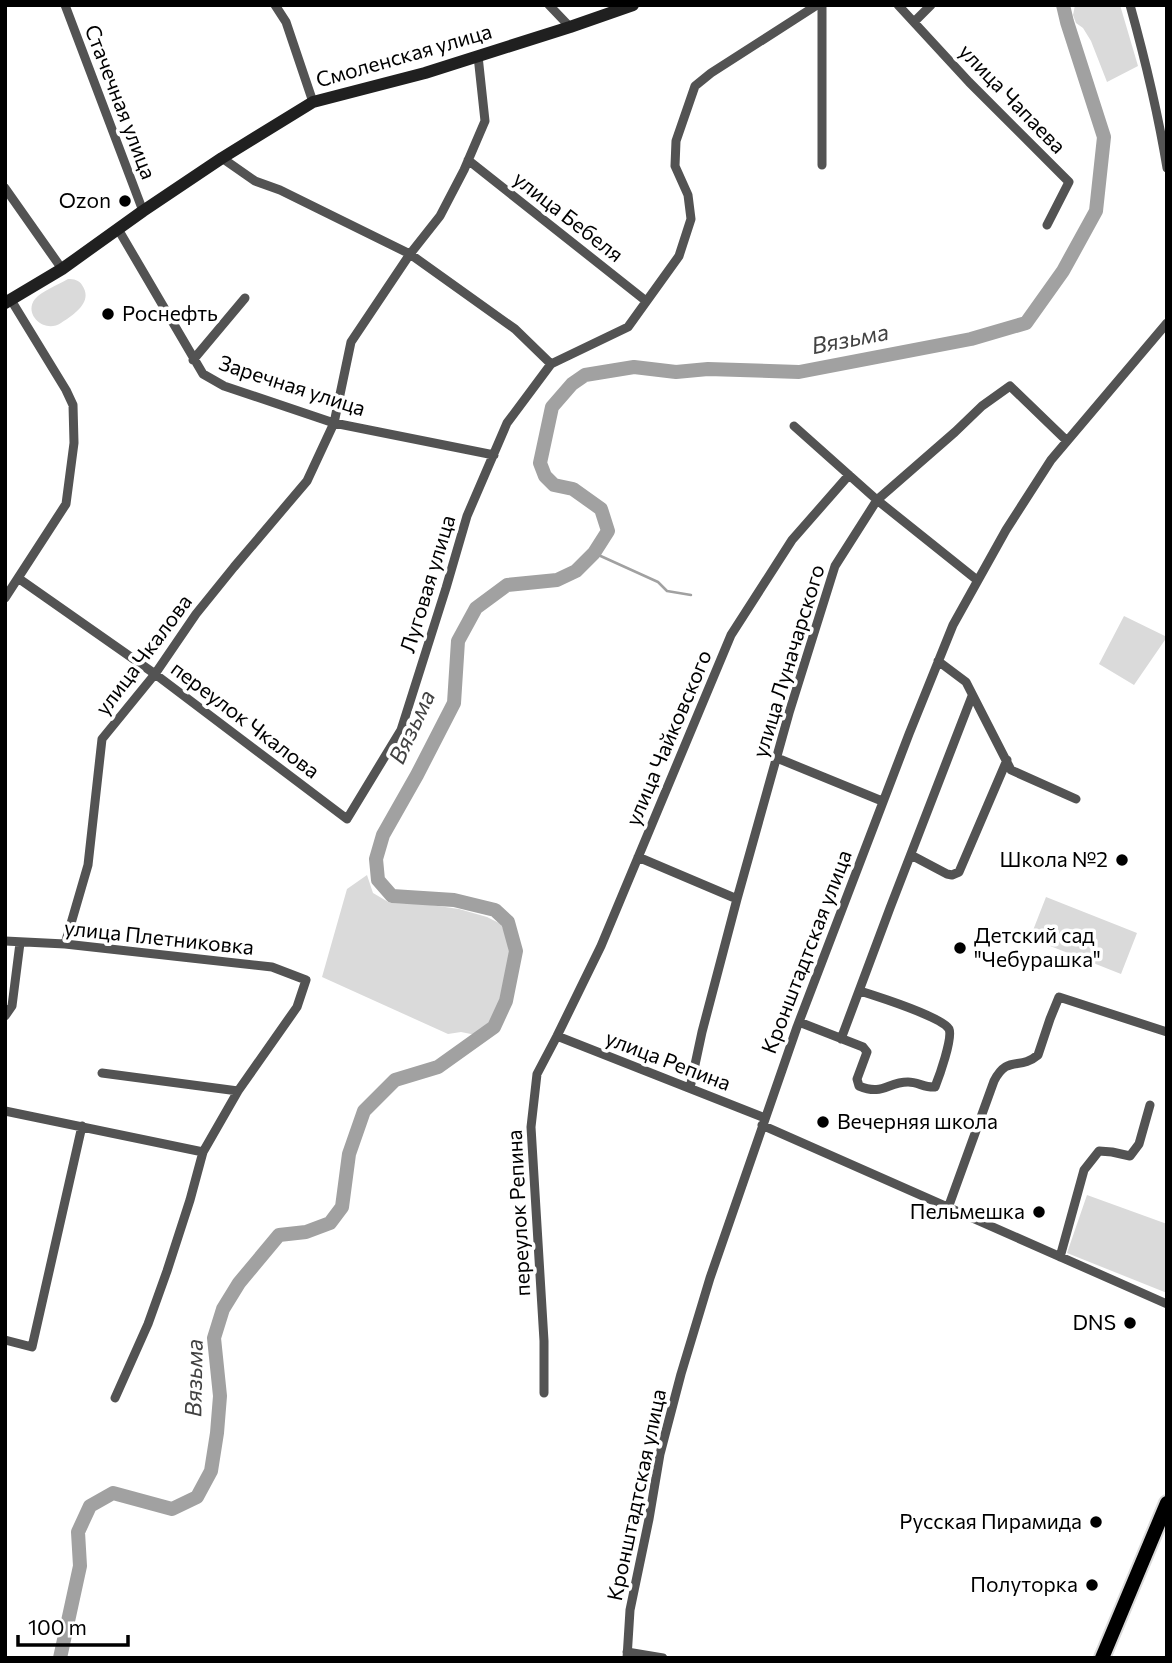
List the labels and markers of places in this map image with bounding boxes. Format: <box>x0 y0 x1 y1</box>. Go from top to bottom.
place label: Ozon <box>59 187 111 212</box>
marker: Ozon <box>117 193 133 209</box>
place label: Роснефть <box>122 300 218 325</box>
marker: Роснефть <box>100 306 116 322</box>
place label: Школа №2 <box>1000 846 1108 871</box>
marker: Школа №2 <box>1114 852 1130 868</box>
place label: Детский сад "Чебурашка" <box>974 922 1101 971</box>
marker: Детский сад "Чебурашка" <box>952 940 968 956</box>
place label: Вечерняя школа <box>837 1108 998 1133</box>
marker: Вечерняя школа <box>815 1114 831 1130</box>
place label: Пельмешка <box>910 1198 1025 1223</box>
marker: Пельмешка <box>1031 1204 1047 1220</box>
place label: DNS <box>1072 1309 1116 1334</box>
marker: DNS <box>1122 1315 1138 1331</box>
place label: Русская Пирамида <box>899 1508 1082 1533</box>
marker: Русская Пирамида <box>1088 1514 1104 1530</box>
place label: Полуторка <box>970 1571 1078 1596</box>
marker: Полуторка <box>1084 1577 1100 1593</box>

